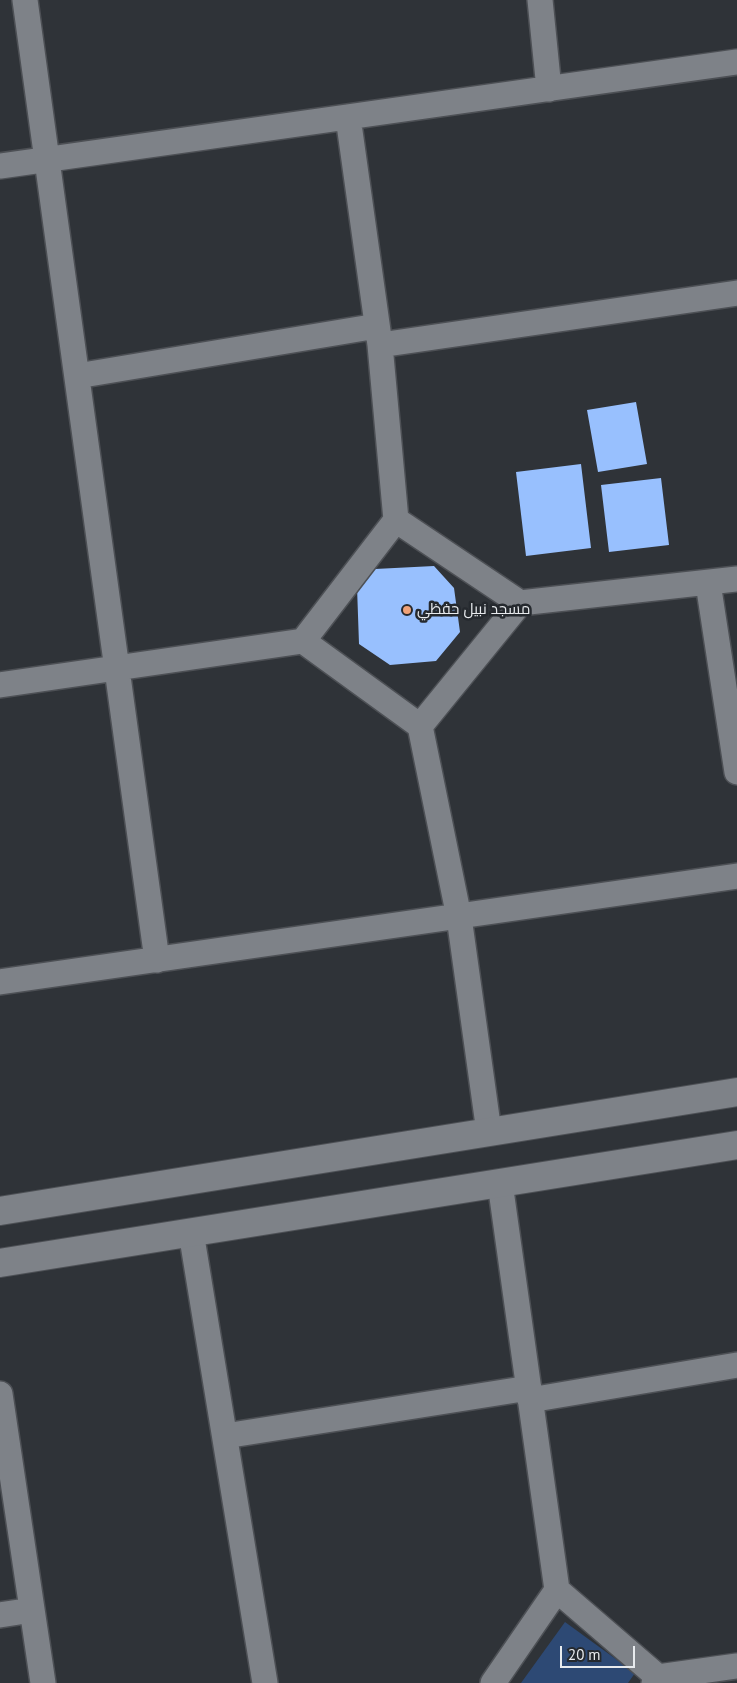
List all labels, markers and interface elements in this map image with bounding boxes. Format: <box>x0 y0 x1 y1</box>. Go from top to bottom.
place label: مسجد نبيل حفظي <box>417 601 530 619</box>
marker: مسجد نبيل حفظي <box>401 604 413 616</box>
scale bar <box>562 1636 637 1668</box>
text: 20 m <box>568 1645 601 1664</box>

